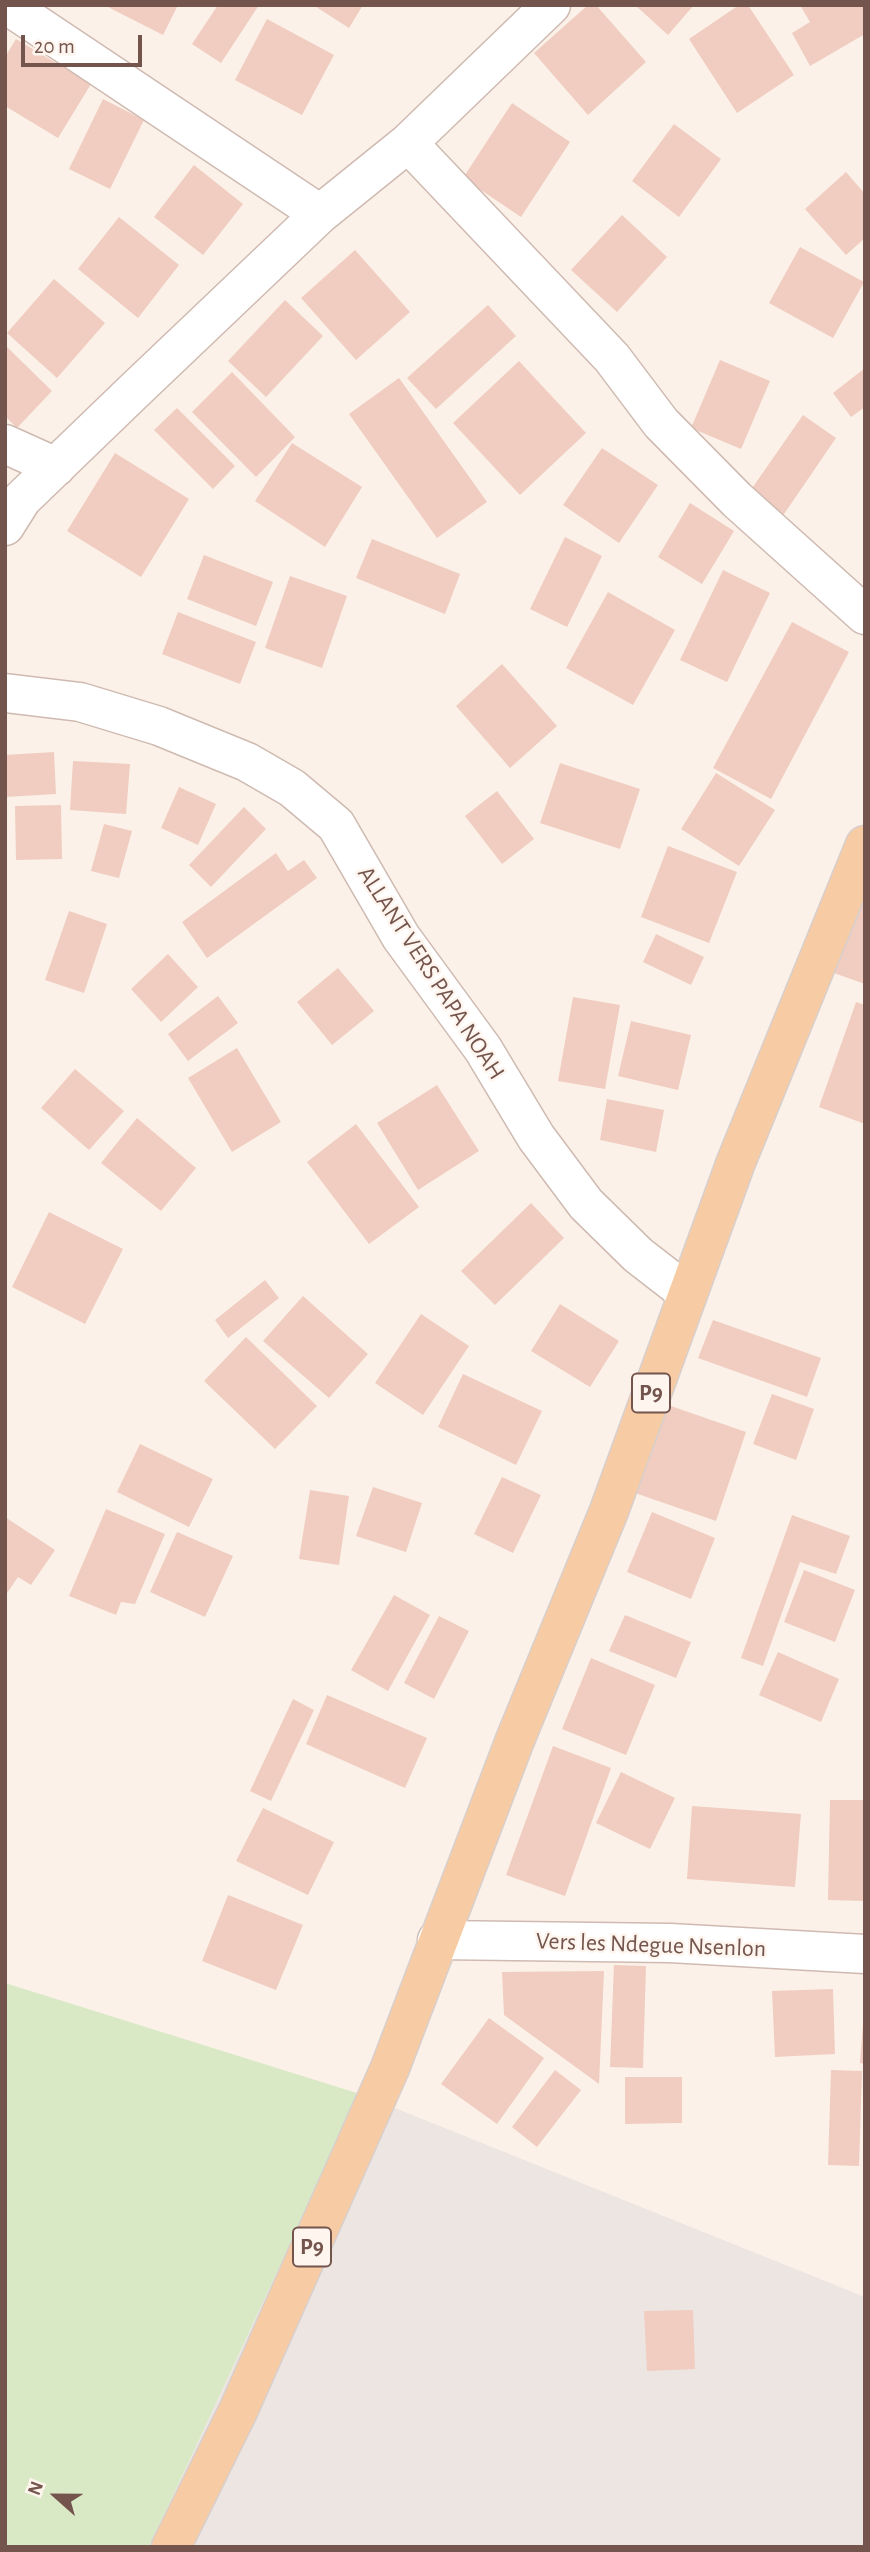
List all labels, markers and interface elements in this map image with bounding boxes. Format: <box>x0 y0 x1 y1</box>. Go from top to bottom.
scale bar <box>24 21 145 65</box>
text: 20 m <box>34 36 75 57</box>
street label: ALLANT VERS PAPA NOAH <box>351 861 511 1085</box>
road number: P9 <box>632 1374 670 1412</box>
street label: Vers les Ndegue Nsenlon <box>535 1927 767 1963</box>
road number: P9 <box>293 2228 331 2266</box>
north arrow <box>21 2461 91 2531</box>
text: N <box>25 2479 47 2498</box>

